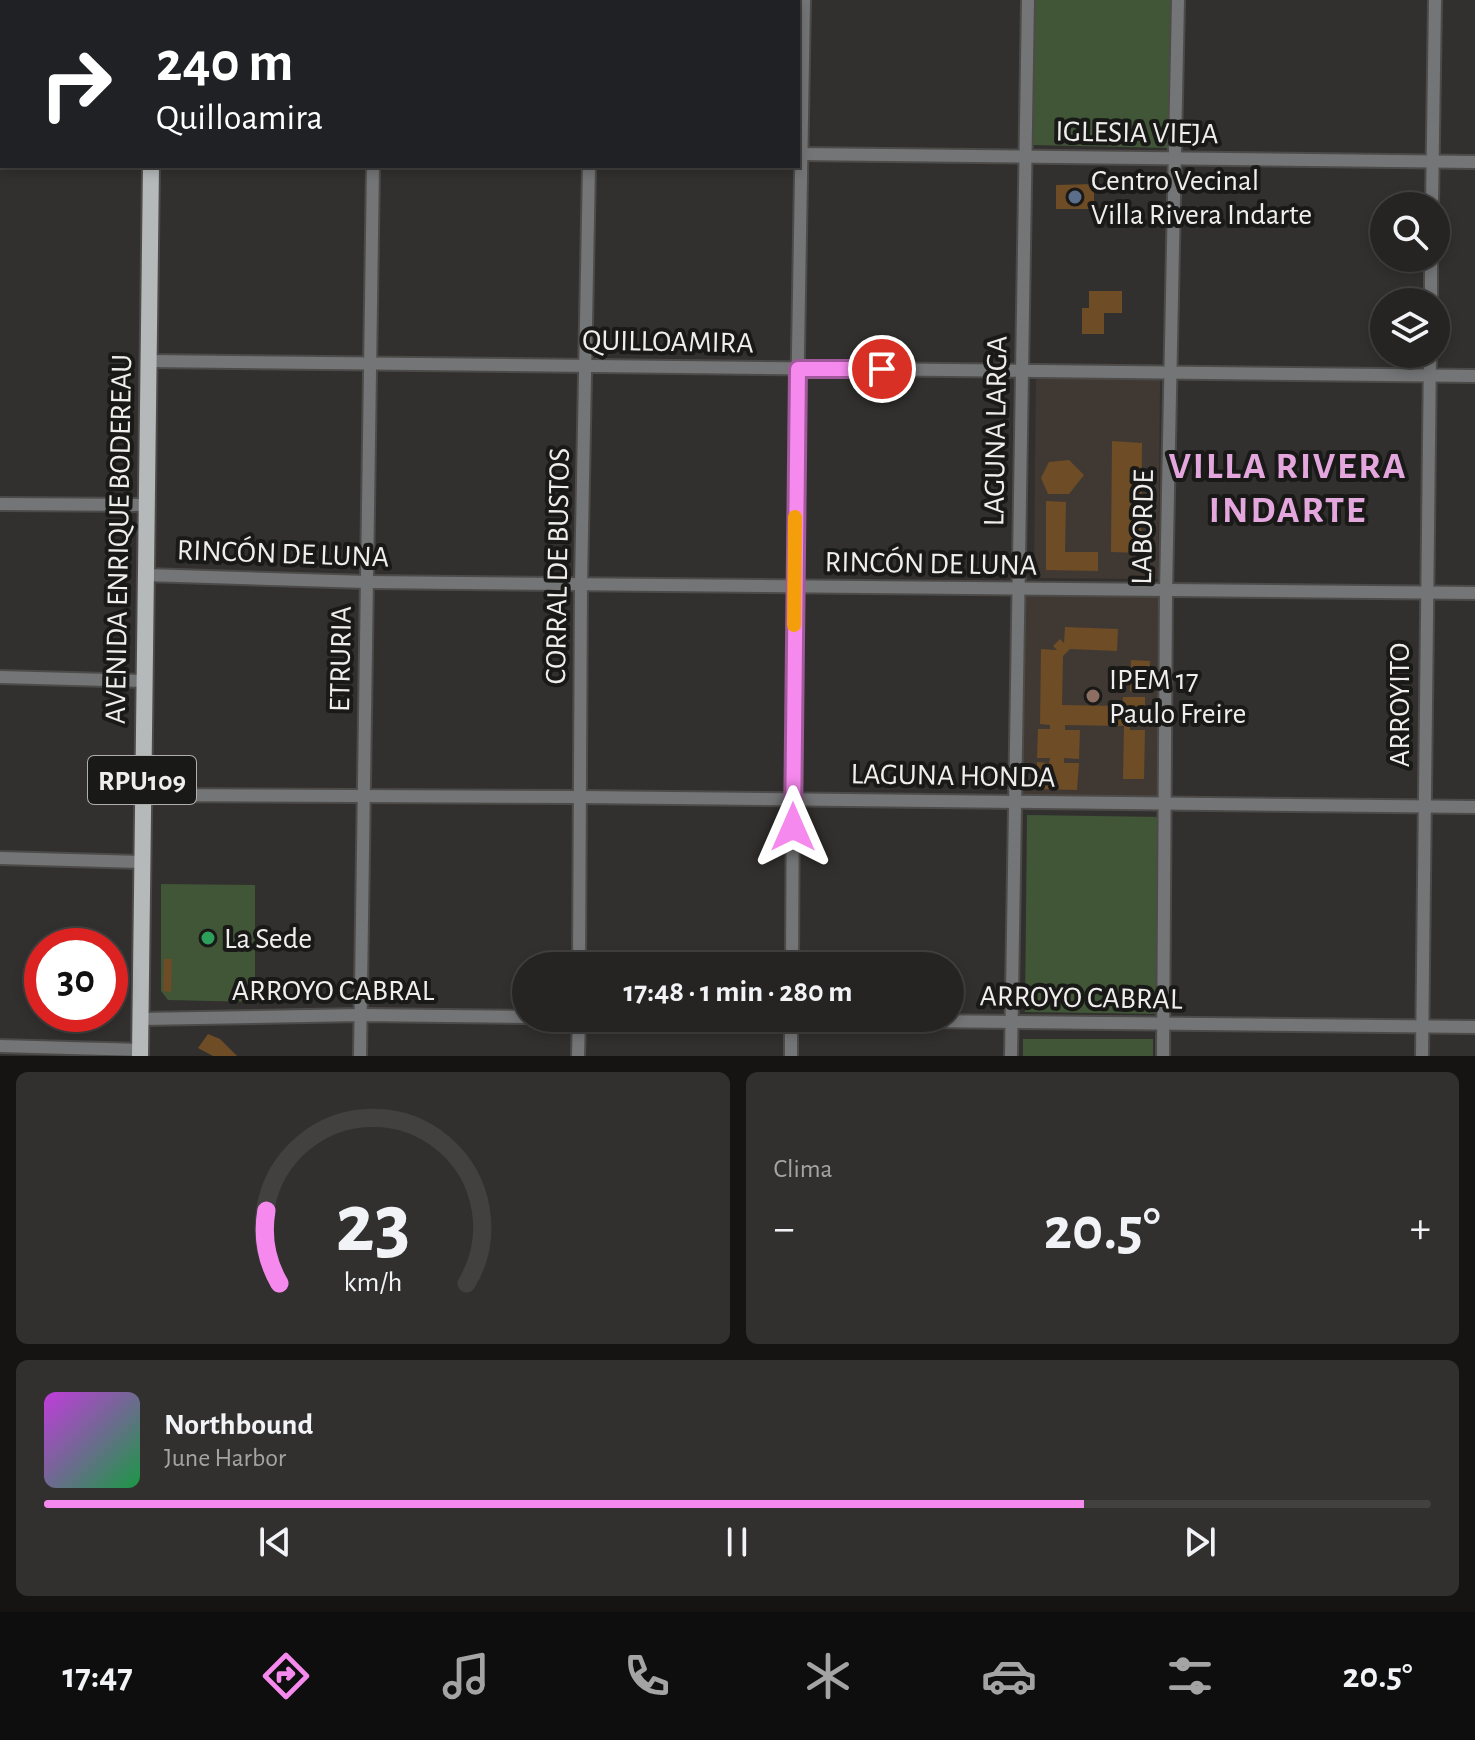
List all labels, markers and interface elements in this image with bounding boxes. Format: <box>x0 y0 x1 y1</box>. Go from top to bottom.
icon: right <box>24 32 128 136</box>
text: 240 m <box>156 35 293 91</box>
text: Quilloamira <box>156 100 323 136</box>
street label: IGLESIA VIEJA <box>1055 117 1219 149</box>
place label: Centro Vecinal Villa Rivera Indarte <box>1091 166 1312 230</box>
marker: Centro Vecinal Villa Rivera Indarte <box>1066 188 1084 206</box>
map controls <box>1370 192 1450 368</box>
button: search <box>1370 192 1450 272</box>
button: layers <box>1370 288 1450 368</box>
street label: QUILLOAMIRA <box>582 326 754 358</box>
pin <box>848 335 916 403</box>
street label: LAGUNA LARGA <box>979 336 1013 527</box>
icon: arrive <box>860 347 904 391</box>
street label: AVENIDA ENRIQUE BODEREAU <box>101 354 137 724</box>
street label: CORRAL DE BUSTOS <box>541 447 575 685</box>
district label: VILLA RIVERA INDARTE <box>1169 448 1407 530</box>
street label: LABORDE <box>1127 469 1159 585</box>
street label: RINCÓN DE LUNA <box>176 533 390 573</box>
street label: RINCÓN DE LUNA <box>824 545 1038 581</box>
street label: ETRURIA <box>325 606 357 712</box>
street label: ARROYITO <box>1385 643 1415 767</box>
place label: IPEM 17 Paulo Freire <box>1109 665 1246 729</box>
marker: IPEM 17 Paulo Freire <box>1084 687 1102 705</box>
road number: RPU109 <box>88 756 196 804</box>
street label: LAGUNA HONDA <box>850 759 1056 793</box>
position arrow <box>751 785 835 869</box>
place label: La Sede <box>224 924 312 954</box>
speed limit sign: 30 <box>24 928 128 1032</box>
marker: La Sede <box>199 929 217 947</box>
street label: ARROYO CABRAL <box>232 976 435 1006</box>
text: 17:48 · 1 min · 280 m <box>624 977 852 1007</box>
street label: ARROYO CABRAL <box>979 981 1183 1015</box>
text: Clima <box>774 1156 833 1182</box>
text: 23 <box>335 1183 410 1267</box>
text: 20.5° <box>1044 1200 1161 1260</box>
text: − <box>774 1207 795 1251</box>
text: + <box>1410 1207 1431 1251</box>
text: km/h <box>343 1268 402 1297</box>
text: Northbound <box>164 1410 313 1440</box>
text: June Harbor <box>164 1445 286 1471</box>
icon: previous <box>253 1520 297 1564</box>
icon: pause <box>715 1520 759 1564</box>
icon: next <box>1178 1520 1222 1564</box>
icon: directions <box>258 1648 314 1704</box>
icon: music <box>438 1648 494 1704</box>
icon: phone <box>619 1648 675 1704</box>
icon: climate <box>800 1648 856 1704</box>
icon: car <box>981 1648 1037 1704</box>
icon: filters <box>1162 1648 1218 1704</box>
text: 17:47 <box>62 1658 133 1694</box>
text: 20.5° <box>1343 1658 1413 1694</box>

